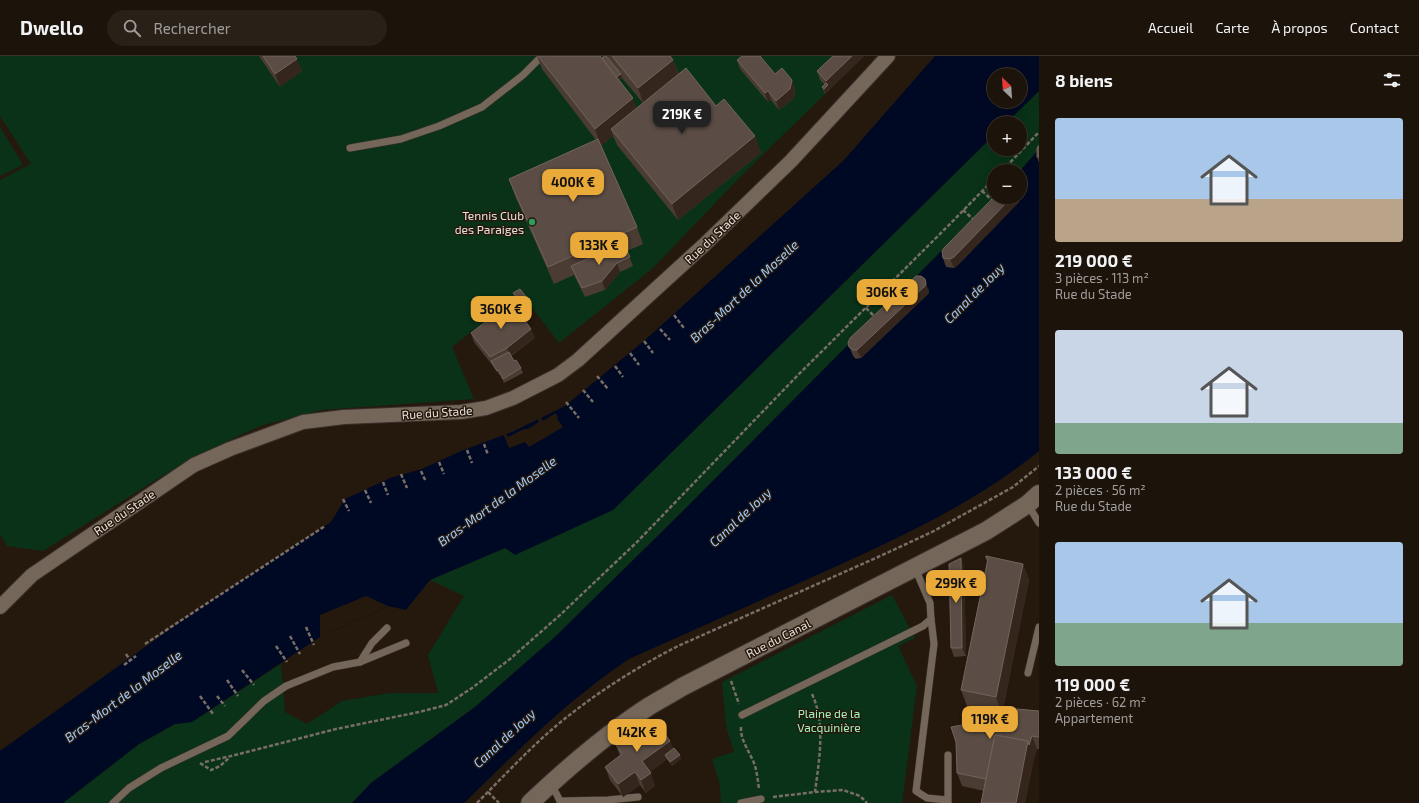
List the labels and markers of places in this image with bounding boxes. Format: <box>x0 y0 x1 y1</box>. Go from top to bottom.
pin: 219K € <box>649 101 715 135</box>
pin: 400K € <box>540 169 606 203</box>
place label: Tennis Club des Paraiges <box>455 208 524 236</box>
marker: Tennis Club des Paraiges <box>527 217 537 227</box>
pin: 133K € <box>566 232 632 266</box>
pin: 306K € <box>854 279 920 313</box>
pin: 360K € <box>468 296 534 330</box>
pin: 299K € <box>923 570 989 604</box>
pin: 119K € <box>957 706 1023 740</box>
pin: 142K € <box>604 719 670 753</box>

